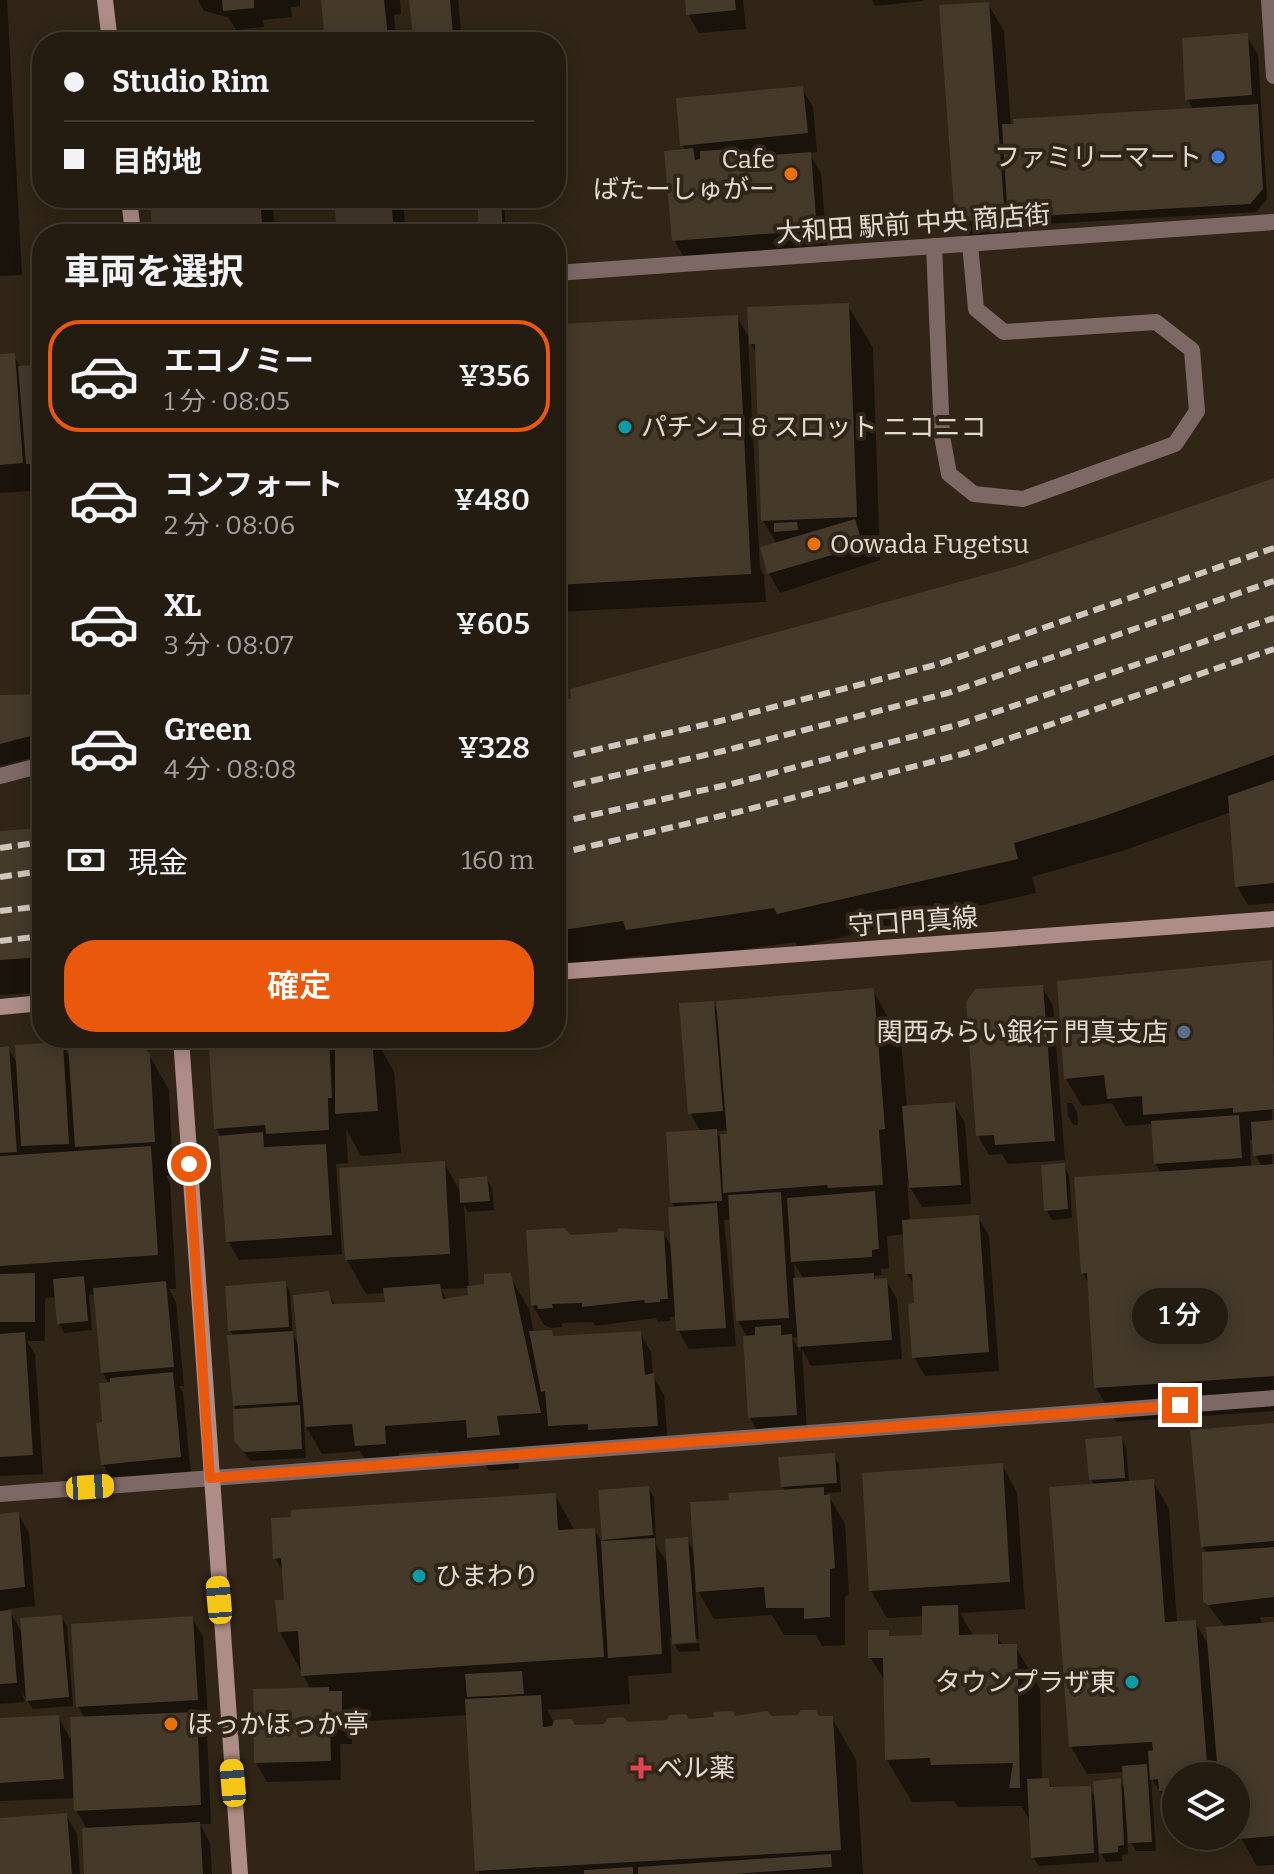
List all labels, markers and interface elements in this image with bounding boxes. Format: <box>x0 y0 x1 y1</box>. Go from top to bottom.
text: Studio Rim <box>112 64 269 100</box>
place label: ファミリーマート <box>994 142 1202 173</box>
text: 目的地 <box>112 144 202 180</box>
place label: Cafe ばたーしゅがー <box>593 144 775 205</box>
marker: ファミリーマート <box>1209 148 1227 166</box>
marker: Cafe ばたーしゅがー <box>782 165 800 183</box>
street label: 大和田 駅前 中央 商店街 <box>774 199 1052 249</box>
text: 車両を選択 <box>64 250 244 294</box>
icon: car <box>68 340 140 412</box>
text: エコノミー <box>164 343 314 379</box>
text: ¥356 <box>459 358 530 394</box>
text: 1 分 · 08:05 <box>164 386 290 417</box>
place label: パチンコ & スロット ニコニコ <box>641 412 987 443</box>
marker: パチンコ & スロット ニコニコ <box>616 418 634 436</box>
icon: car <box>68 464 140 536</box>
text: コンフォート <box>164 467 343 503</box>
text: ¥480 <box>454 482 530 518</box>
text: 2 分 · 08:06 <box>164 510 295 541</box>
place label: Oowada Fugetsu <box>830 529 1029 560</box>
marker: Oowada Fugetsu <box>805 535 823 553</box>
icon: car <box>68 588 140 660</box>
text: XL <box>164 588 201 624</box>
text: ¥605 <box>456 606 530 642</box>
text: 3 分 · 08:07 <box>164 630 293 661</box>
icon: car <box>68 712 140 784</box>
text: Green <box>164 712 251 748</box>
text: ¥328 <box>458 730 530 766</box>
text: 4 分 · 08:08 <box>164 754 296 785</box>
icon: cash <box>64 838 108 882</box>
text: 現金 <box>128 845 188 881</box>
text: 160 m <box>462 845 534 876</box>
street label: 守口門真線 <box>847 902 979 942</box>
button: 確定 <box>64 940 534 1032</box>
place label: 関西みらい銀行 門真支店 <box>877 1017 1168 1048</box>
marker: 関西みらい銀行 門真支店 <box>1175 1023 1193 1041</box>
route start <box>171 1146 207 1182</box>
callout: 1 分 <box>1132 1289 1228 1345</box>
text: 1 分 <box>1159 1300 1201 1331</box>
route end <box>1162 1387 1198 1423</box>
car <box>65 1473 115 1501</box>
place label: ひまわり <box>435 1561 539 1592</box>
marker: ひまわり <box>410 1567 428 1585</box>
car <box>205 1575 233 1625</box>
place label: タウンプラザ東 <box>935 1667 1116 1698</box>
marker: タウンプラザ東 <box>1123 1673 1141 1691</box>
place label: ほっかほっか亭 <box>187 1709 369 1740</box>
marker: ほっかほっか亭 <box>162 1715 180 1733</box>
place label: ベル薬 <box>657 1753 735 1784</box>
car <box>219 1758 247 1808</box>
marker: ベル薬 <box>632 1759 650 1777</box>
map controls <box>1162 1762 1250 1850</box>
button: layers <box>1162 1762 1250 1850</box>

